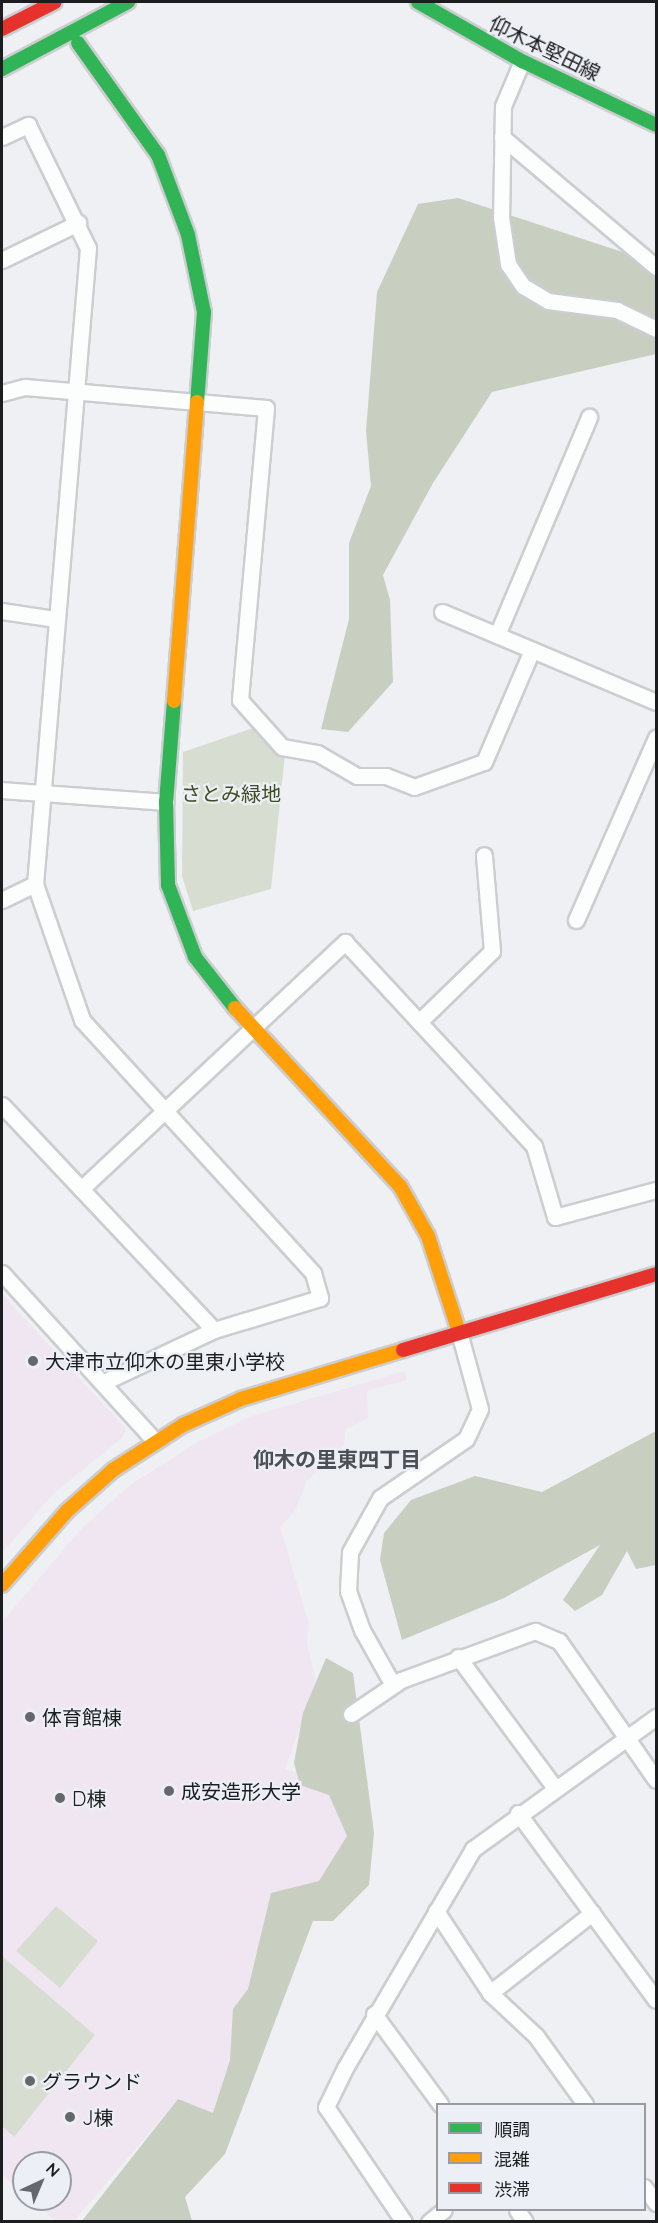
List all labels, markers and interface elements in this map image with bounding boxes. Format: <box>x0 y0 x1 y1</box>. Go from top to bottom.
street label: 仰木本堅田線 <box>486 11 604 85</box>
park label: さとみ緑地 <box>181 781 281 805</box>
place label: 大津市立仰木の里東小学校 <box>45 1349 285 1373</box>
marker: 大津市立仰木の里東小学校 <box>26 1354 40 1368</box>
district label: 仰木の里東四丁目 <box>253 1446 421 1472</box>
place label: 体育館棟 <box>42 1705 122 1729</box>
marker: 体育館棟 <box>23 1710 37 1724</box>
place label: 成安造形大学 <box>181 1779 301 1803</box>
marker: 成安造形大学 <box>162 1784 176 1798</box>
place label: D棟 <box>72 1786 106 1810</box>
marker: D棟 <box>53 1791 67 1805</box>
place label: グラウンド <box>42 2069 142 2093</box>
marker: グラウンド <box>23 2074 37 2088</box>
legend <box>436 2103 646 2211</box>
place label: J棟 <box>82 2105 113 2129</box>
marker: J棟 <box>63 2110 77 2124</box>
text: 順調 <box>494 2118 530 2141</box>
text: 混雑 <box>494 2148 530 2171</box>
north arrow <box>12 2151 72 2211</box>
text: N <box>42 2158 64 2181</box>
text: 渋滞 <box>494 2178 530 2201</box>

